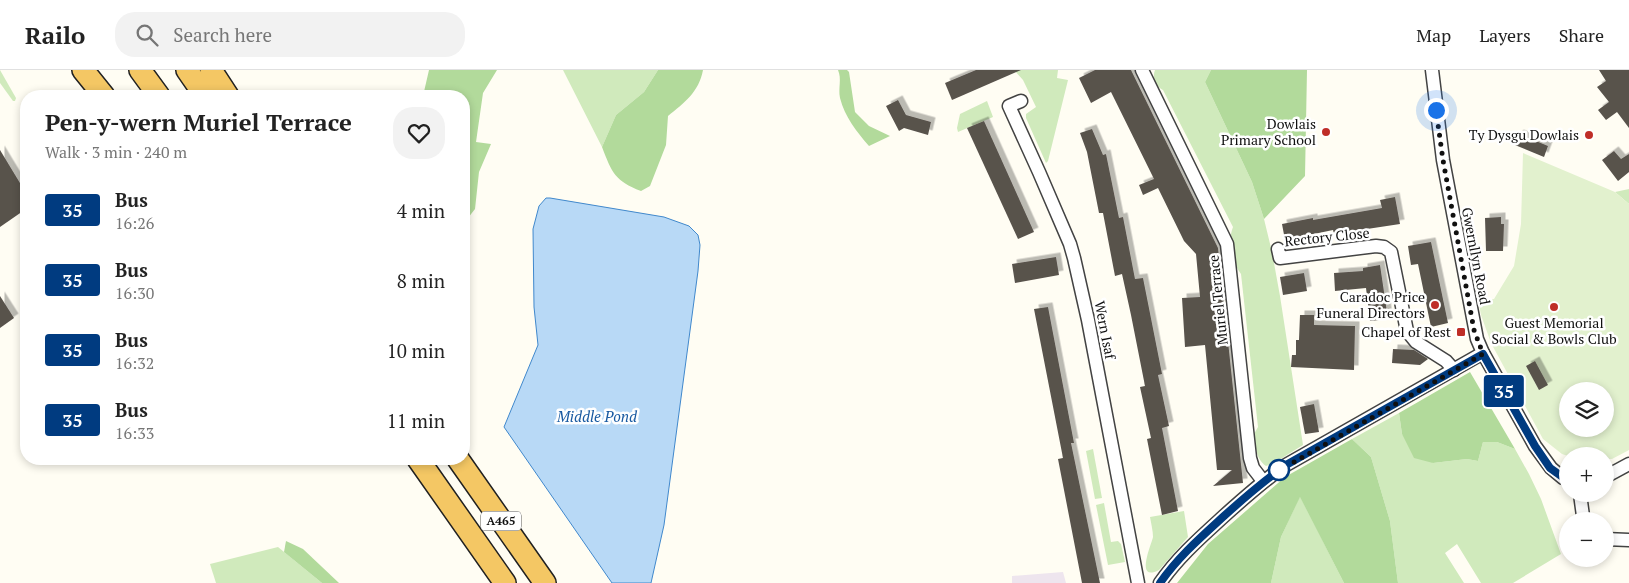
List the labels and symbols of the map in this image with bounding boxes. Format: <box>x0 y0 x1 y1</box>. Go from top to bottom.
your location <box>1424 98 1449 123</box>
place label: Dowlais Primary School <box>1221 114 1316 149</box>
place label: Ty Dysgu Dowlais <box>1469 125 1579 144</box>
marker: Dowlais Primary School <box>1320 126 1332 138</box>
marker: Ty Dysgu Dowlais <box>1583 129 1595 141</box>
street label: Gwernllyn Road <box>1458 206 1495 306</box>
street label: Rectory Close <box>1284 223 1370 250</box>
street label: Muriel Terrace <box>1203 254 1232 346</box>
place label: Caradoc Price Funeral Directors <box>1317 287 1425 322</box>
street label: Wern Isaf <box>1091 299 1121 362</box>
marker: Caradoc Price Funeral Directors <box>1429 299 1441 311</box>
marker: Guest Memorial Social & Bowls Club <box>1548 301 1560 313</box>
place label: Guest Memorial Social & Bowls Club <box>1491 313 1617 348</box>
place label: Chapel of Rest <box>1361 322 1452 341</box>
marker: Chapel of Rest <box>1455 326 1467 338</box>
line badge: 35 <box>1482 375 1526 407</box>
water label: Middle Pond <box>556 406 638 426</box>
unlabelled marker <box>1268 459 1290 481</box>
road number: A465 <box>481 512 521 531</box>

